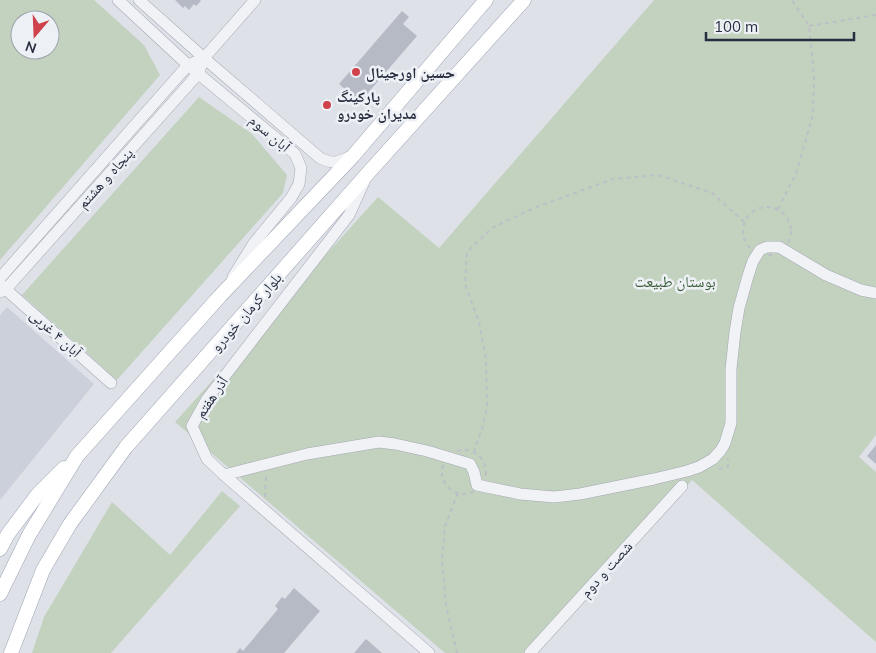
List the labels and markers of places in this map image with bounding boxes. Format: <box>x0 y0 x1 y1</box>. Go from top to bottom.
place label: حسین اورجینال <box>366 63 455 82</box>
marker: حسین اورجینال <box>350 66 362 78</box>
place label: پارکینگ مدیران خودرو <box>337 87 417 123</box>
marker: پارکینگ مدیران خودرو <box>321 99 333 111</box>

